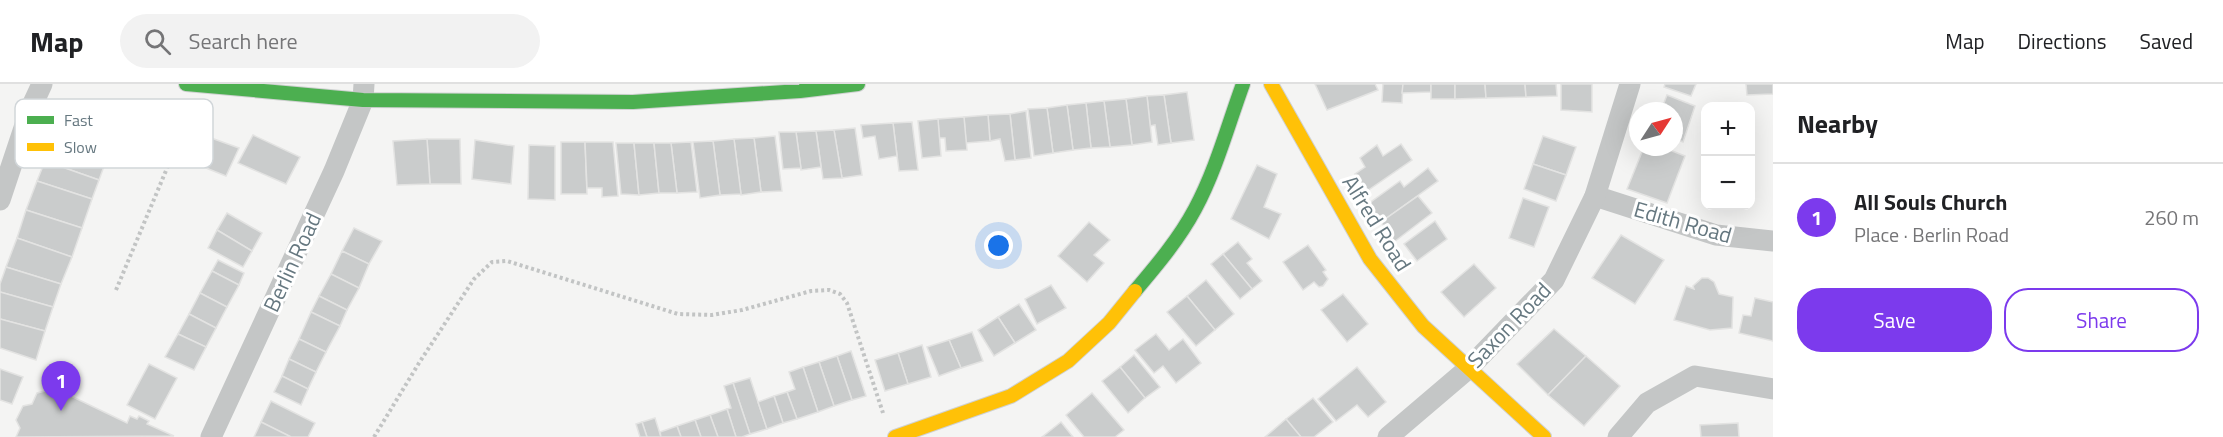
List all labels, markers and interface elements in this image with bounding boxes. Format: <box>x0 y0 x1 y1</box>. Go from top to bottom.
search box <box>120 14 540 68</box>
text: Map <box>30 20 84 63</box>
text: Search here <box>189 24 298 58</box>
icon: search <box>141 25 174 58</box>
text: Map <box>1945 25 1985 57</box>
text: Directions <box>2018 25 2107 57</box>
text: Saved <box>2140 25 2193 57</box>
legend <box>15 99 213 168</box>
north arrow <box>1629 102 1683 156</box>
map controls <box>1701 102 1755 210</box>
button: + <box>1701 102 1755 156</box>
text: Nearby <box>1797 104 1878 143</box>
text: Fast <box>64 108 93 132</box>
text: Slow <box>64 135 97 159</box>
button: − <box>1701 156 1755 210</box>
street label: Alfred Road <box>1334 168 1420 278</box>
text: All Souls Church <box>1854 185 2007 219</box>
street label: Edith Road <box>1630 192 1736 252</box>
text: 1 <box>1811 202 1822 233</box>
text: 260 m <box>2144 202 2199 233</box>
street label: Berlin Road <box>254 207 330 317</box>
text: Place · Berlin Road <box>1854 219 2009 250</box>
your location <box>984 231 1013 260</box>
street label: Saxon Road <box>1459 274 1559 376</box>
button: Save <box>1797 288 1992 352</box>
button: Share <box>2004 288 2199 352</box>
pin: 1 <box>42 362 80 411</box>

